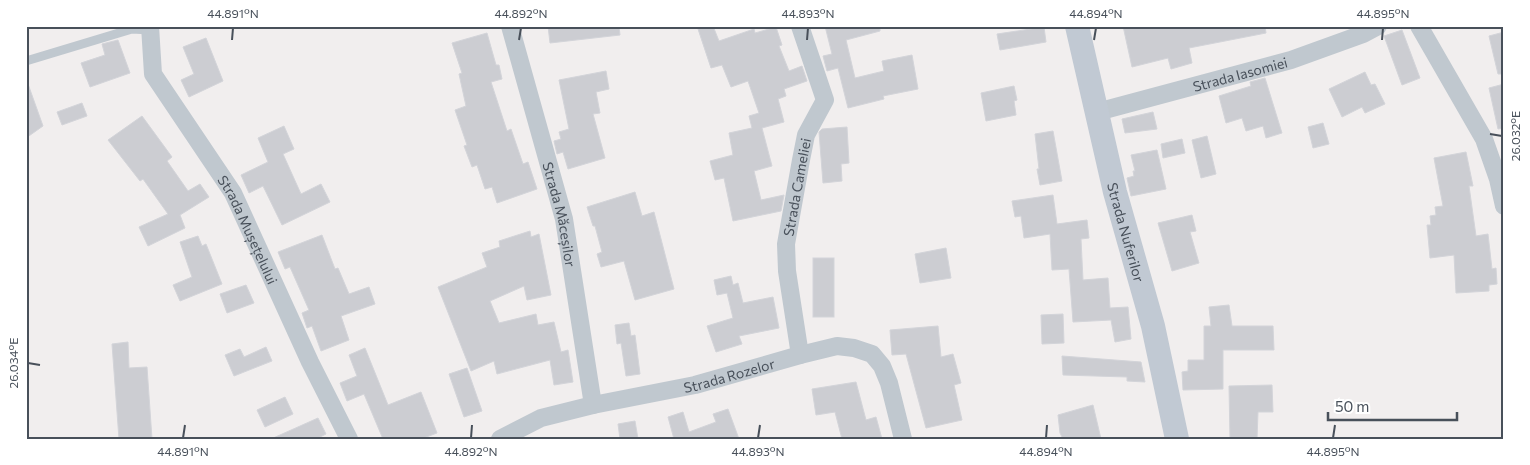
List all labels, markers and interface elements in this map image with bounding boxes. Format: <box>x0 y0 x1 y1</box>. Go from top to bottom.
text: 44.891°N <box>207 6 259 20</box>
text: 44.892°N <box>495 6 547 20</box>
text: 44.893°N <box>782 6 835 20</box>
text: 44.894°N <box>1069 6 1123 20</box>
text: 44.895°N <box>1356 6 1410 20</box>
street label: Strada Iasomiei <box>1191 53 1289 95</box>
text: 26.032°E <box>1508 111 1522 161</box>
street label: Strada Cameliei <box>779 136 814 237</box>
street label: Strada Măceșilor <box>540 160 580 268</box>
street label: Strada Mușețelului <box>215 172 282 287</box>
street label: Strada Nuferilor <box>1105 181 1149 284</box>
text: 26.034°E <box>6 338 20 388</box>
street label: Strada Rozelor <box>682 354 777 396</box>
scale bar <box>1328 390 1456 422</box>
text: 50 m <box>1335 397 1369 415</box>
text: 44.891°N <box>157 444 209 458</box>
text: 44.892°N <box>445 444 497 458</box>
text: 44.893°N <box>732 444 785 458</box>
text: 44.894°N <box>1019 444 1073 458</box>
text: 44.895°N <box>1306 444 1360 458</box>

